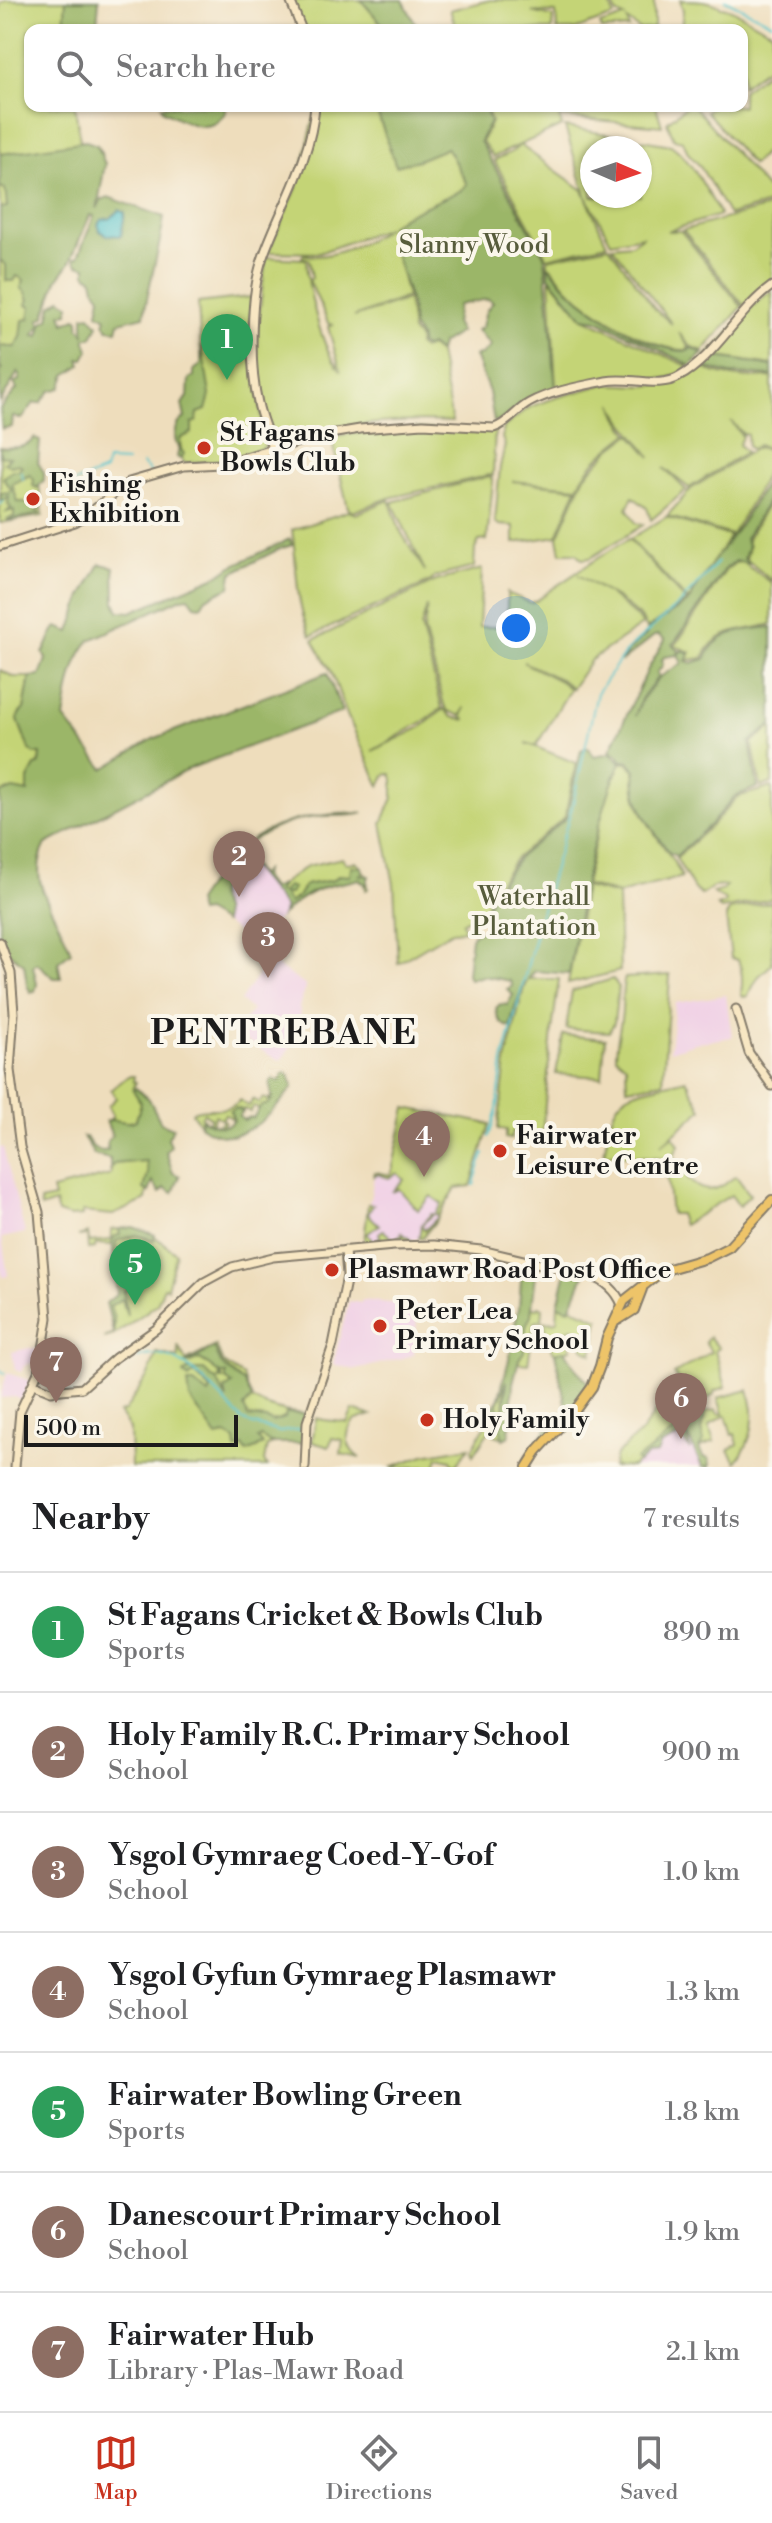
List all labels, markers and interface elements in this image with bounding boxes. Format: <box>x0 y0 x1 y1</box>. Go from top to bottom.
search box <box>24 24 748 112</box>
icon: search <box>52 46 96 90</box>
text: Search here <box>116 49 276 87</box>
north arrow <box>580 136 652 208</box>
park label: Slanny Wood <box>399 229 549 261</box>
pin: 1 <box>201 314 253 380</box>
place label: St Fagans Bowls Club <box>220 417 356 479</box>
marker: St Fagans Bowls Club <box>195 439 213 457</box>
place label: Fishing Exhibition <box>49 468 180 530</box>
marker: Fishing Exhibition <box>24 490 42 508</box>
your location <box>496 608 536 648</box>
pin: 2 <box>213 831 265 897</box>
park label: Waterhall Plantation <box>472 881 596 943</box>
pin: 3 <box>242 912 294 978</box>
district label: PENTREBANE <box>150 1013 418 1055</box>
pin: 4 <box>398 1111 450 1177</box>
place label: Fairwater Leisure Centre <box>516 1120 699 1182</box>
marker: Fairwater Leisure Centre <box>491 1142 509 1160</box>
pin: 5 <box>109 1239 161 1305</box>
place label: Plasmawr Road Post Office <box>348 1254 672 1286</box>
marker: Plasmawr Road Post Office <box>323 1261 341 1279</box>
place label: Peter Lea Primary School <box>396 1295 589 1357</box>
marker: Peter Lea Primary School <box>371 1317 389 1335</box>
pin: 7 <box>30 1337 82 1403</box>
pin: 6 <box>655 1373 707 1439</box>
place label: Holy Family <box>443 1404 590 1436</box>
scale bar <box>24 1411 238 1447</box>
marker: Holy Family <box>418 1411 436 1429</box>
text: 500 m <box>36 1415 101 1442</box>
text: Nearby <box>32 1498 150 1540</box>
text: 7 results <box>643 1503 740 1535</box>
text: St Fagans Cricket & Bowls Club <box>108 1597 543 1635</box>
text: 1 <box>52 1616 64 1648</box>
text: 890 m <box>663 1616 740 1648</box>
text: Sports <box>108 1635 185 1667</box>
text: Holy Family R.C. Primary School <box>108 1717 570 1755</box>
text: 2 <box>50 1736 66 1768</box>
text: 900 m <box>662 1736 740 1768</box>
text: School <box>108 1755 188 1787</box>
text: Ysgol Gymraeg Coed-Y-Gof <box>108 1837 494 1875</box>
text: 3 <box>50 1856 66 1888</box>
text: 1.0 km <box>664 1856 740 1888</box>
text: School <box>108 1875 188 1907</box>
text: Ysgol Gyfun Gymraeg Plasmawr <box>108 1957 557 1995</box>
text: 4 <box>49 1976 67 2008</box>
text: 1.3 km <box>666 1976 740 2008</box>
text: School <box>108 1995 188 2027</box>
text: Fairwater Bowling Green <box>108 2077 462 2115</box>
text: 5 <box>50 2096 66 2128</box>
text: 1.8 km <box>665 2096 740 2128</box>
text: Sports <box>108 2115 185 2147</box>
text: Danescourt Primary School <box>108 2197 501 2235</box>
text: 6 <box>50 2216 66 2248</box>
text: 1.9 km <box>665 2216 740 2248</box>
text: School <box>108 2235 188 2267</box>
text: Fairwater Hub <box>108 2317 314 2355</box>
text: 7 <box>50 2336 66 2368</box>
text: 2.1 km <box>666 2336 740 2368</box>
text: Library · Plas-Mawr Road <box>108 2355 404 2387</box>
tab: Map <box>94 2431 138 2506</box>
tab: Directions <box>326 2431 432 2506</box>
tab: Saved <box>620 2431 678 2506</box>

